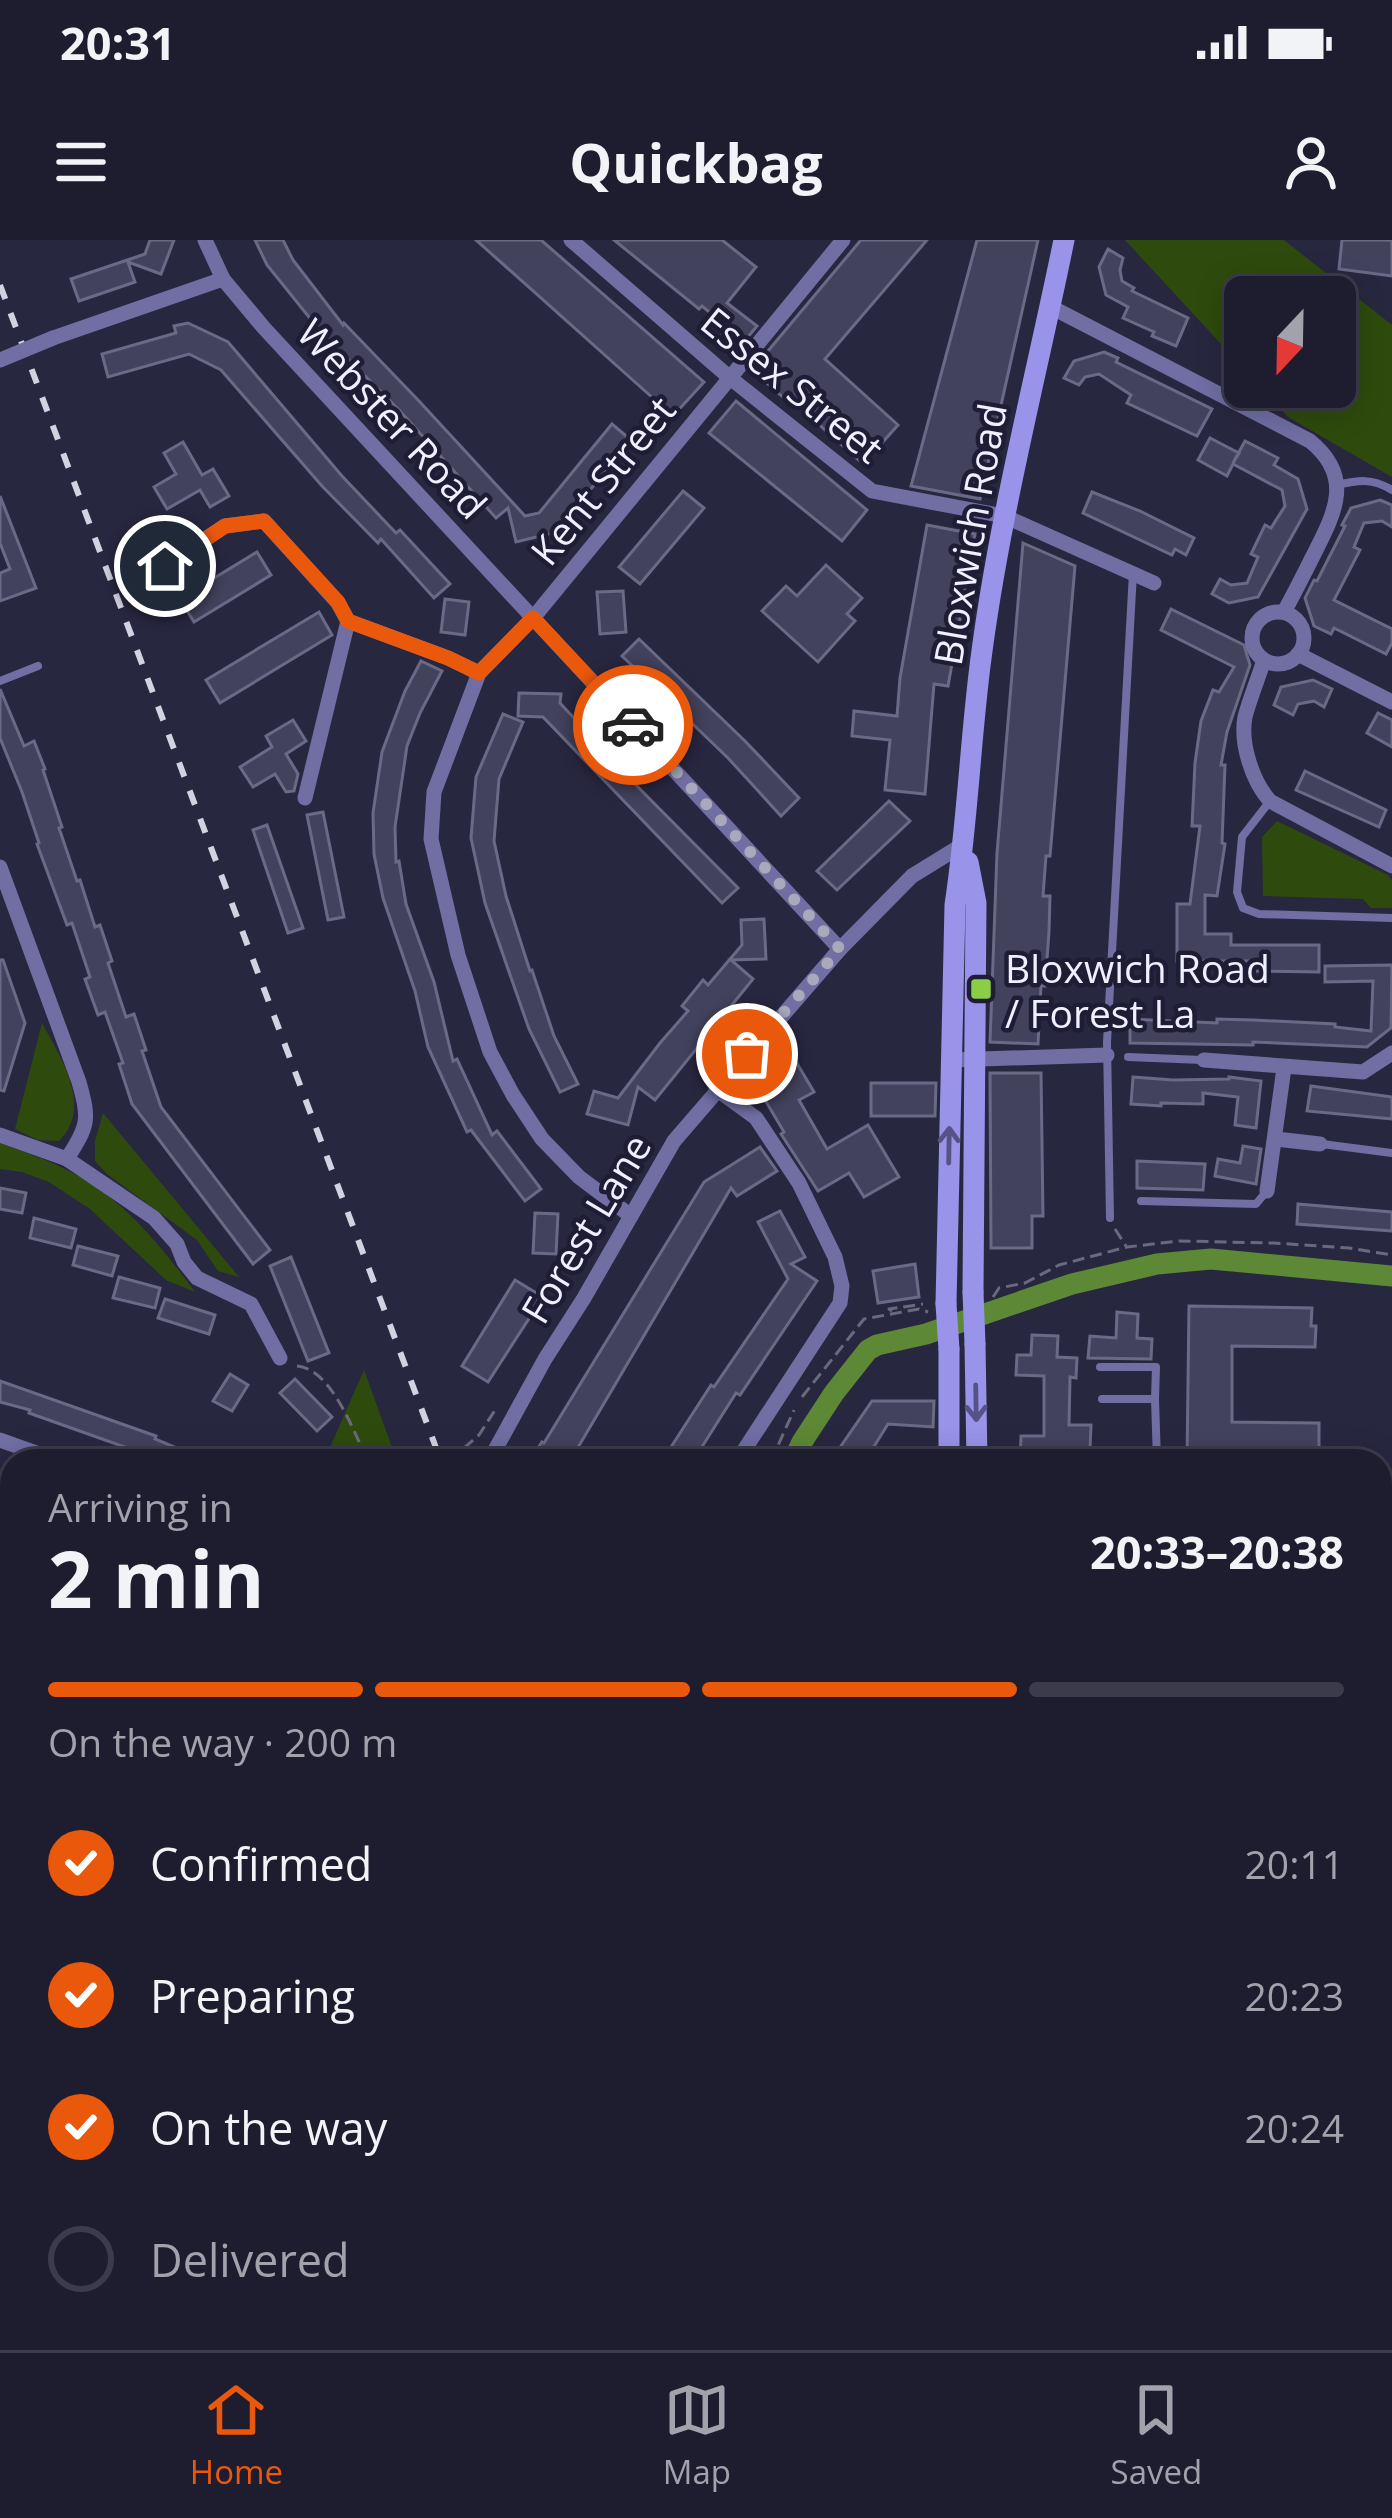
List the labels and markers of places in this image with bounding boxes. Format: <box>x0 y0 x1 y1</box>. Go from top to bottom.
pin <box>114 515 216 617</box>
place label: Bloxwich Road / Forest La <box>1005 941 1270 1039</box>
marker: Bloxwich Road / Forest La <box>968 976 994 1002</box>
pin <box>696 1003 798 1105</box>

